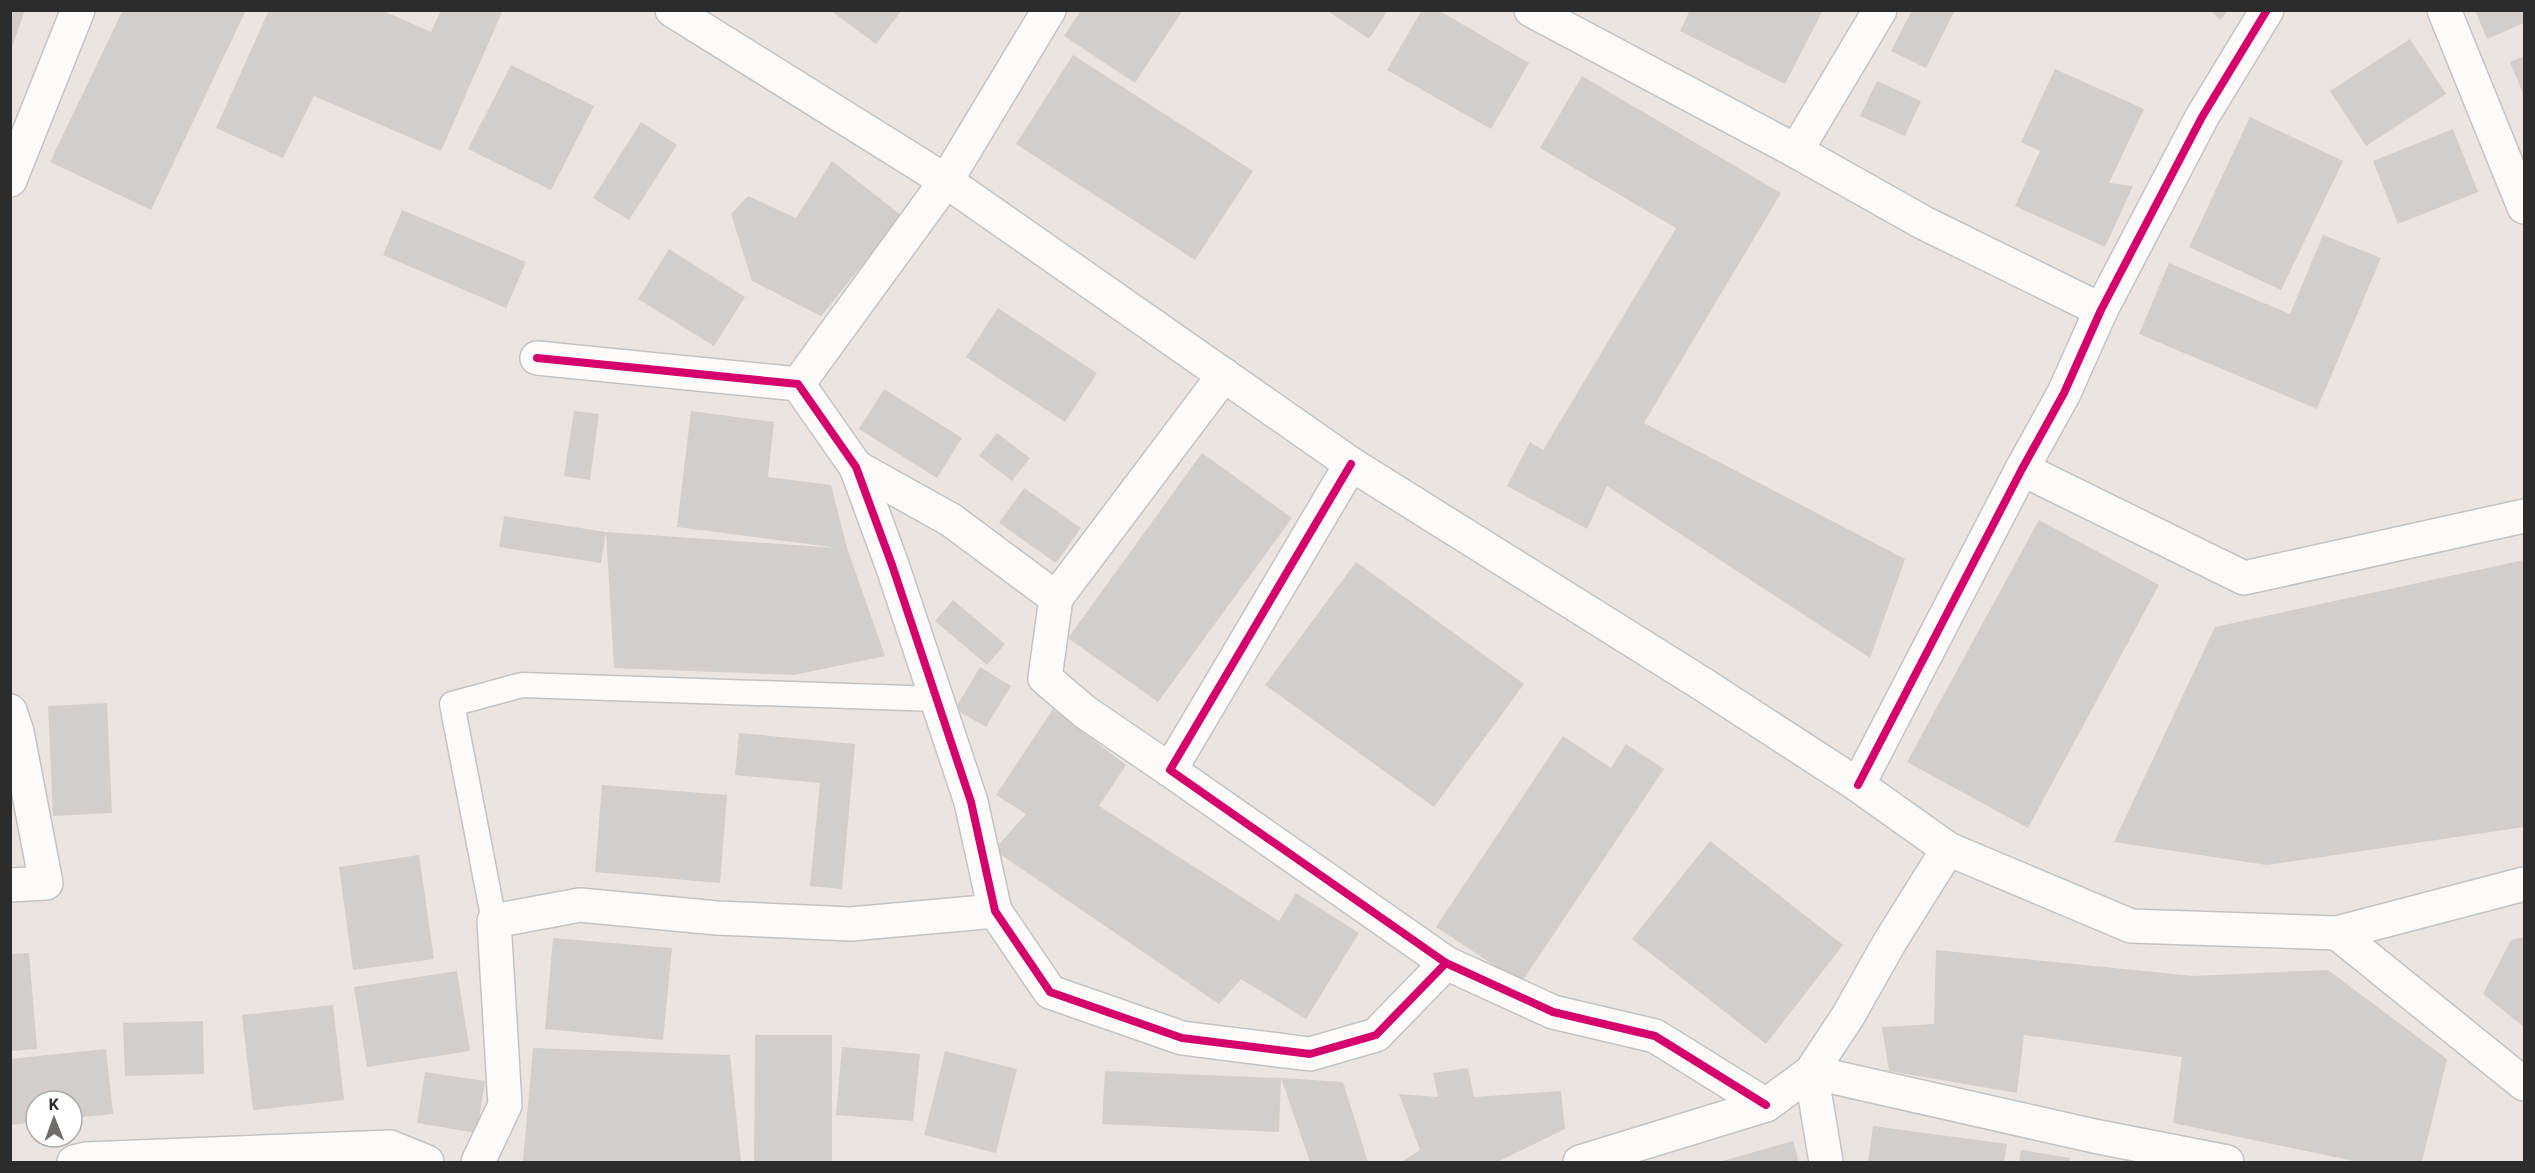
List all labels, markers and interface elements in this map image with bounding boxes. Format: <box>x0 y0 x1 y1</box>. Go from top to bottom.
north arrow <box>24 1089 84 1149</box>
text: K <box>48 1095 60 1114</box>

